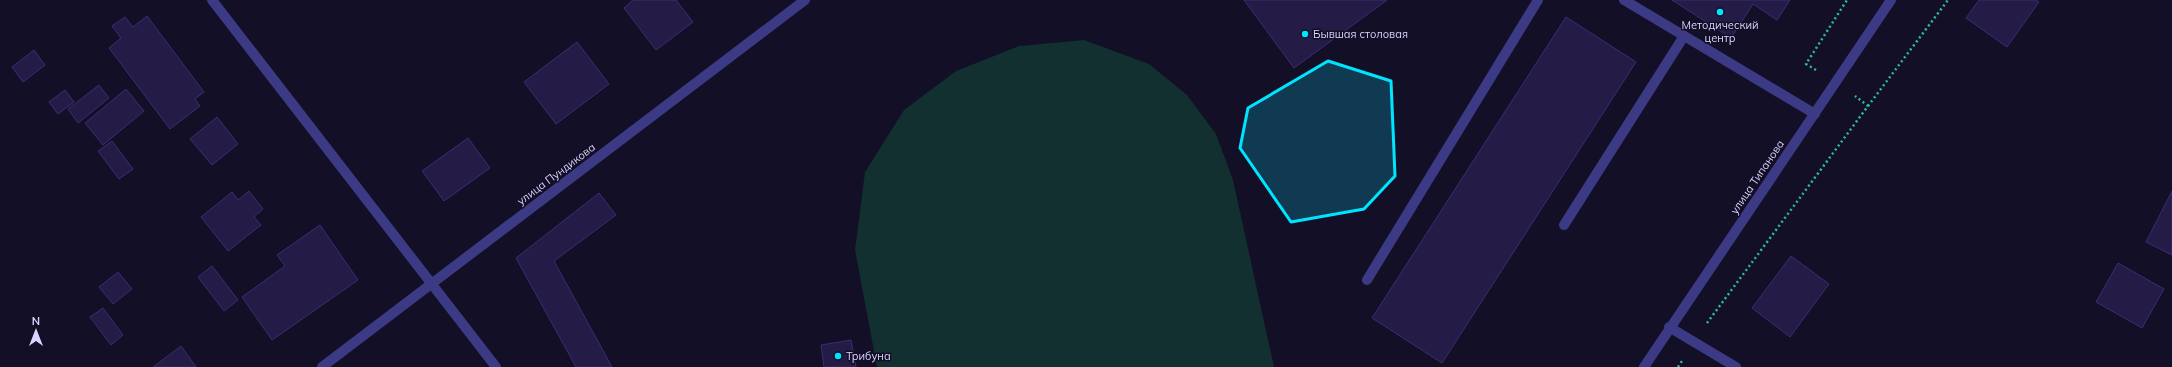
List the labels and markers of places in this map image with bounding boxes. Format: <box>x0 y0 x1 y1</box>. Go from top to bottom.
marker: Методический центр <box>1715 7 1725 17</box>
place label: Методический центр <box>1682 18 1759 45</box>
place label: Бывшая столовая <box>1313 27 1408 41</box>
marker: Бывшая столовая <box>1300 29 1310 39</box>
place label: Трибуна <box>846 349 891 363</box>
marker: Трибуна <box>833 351 843 361</box>

